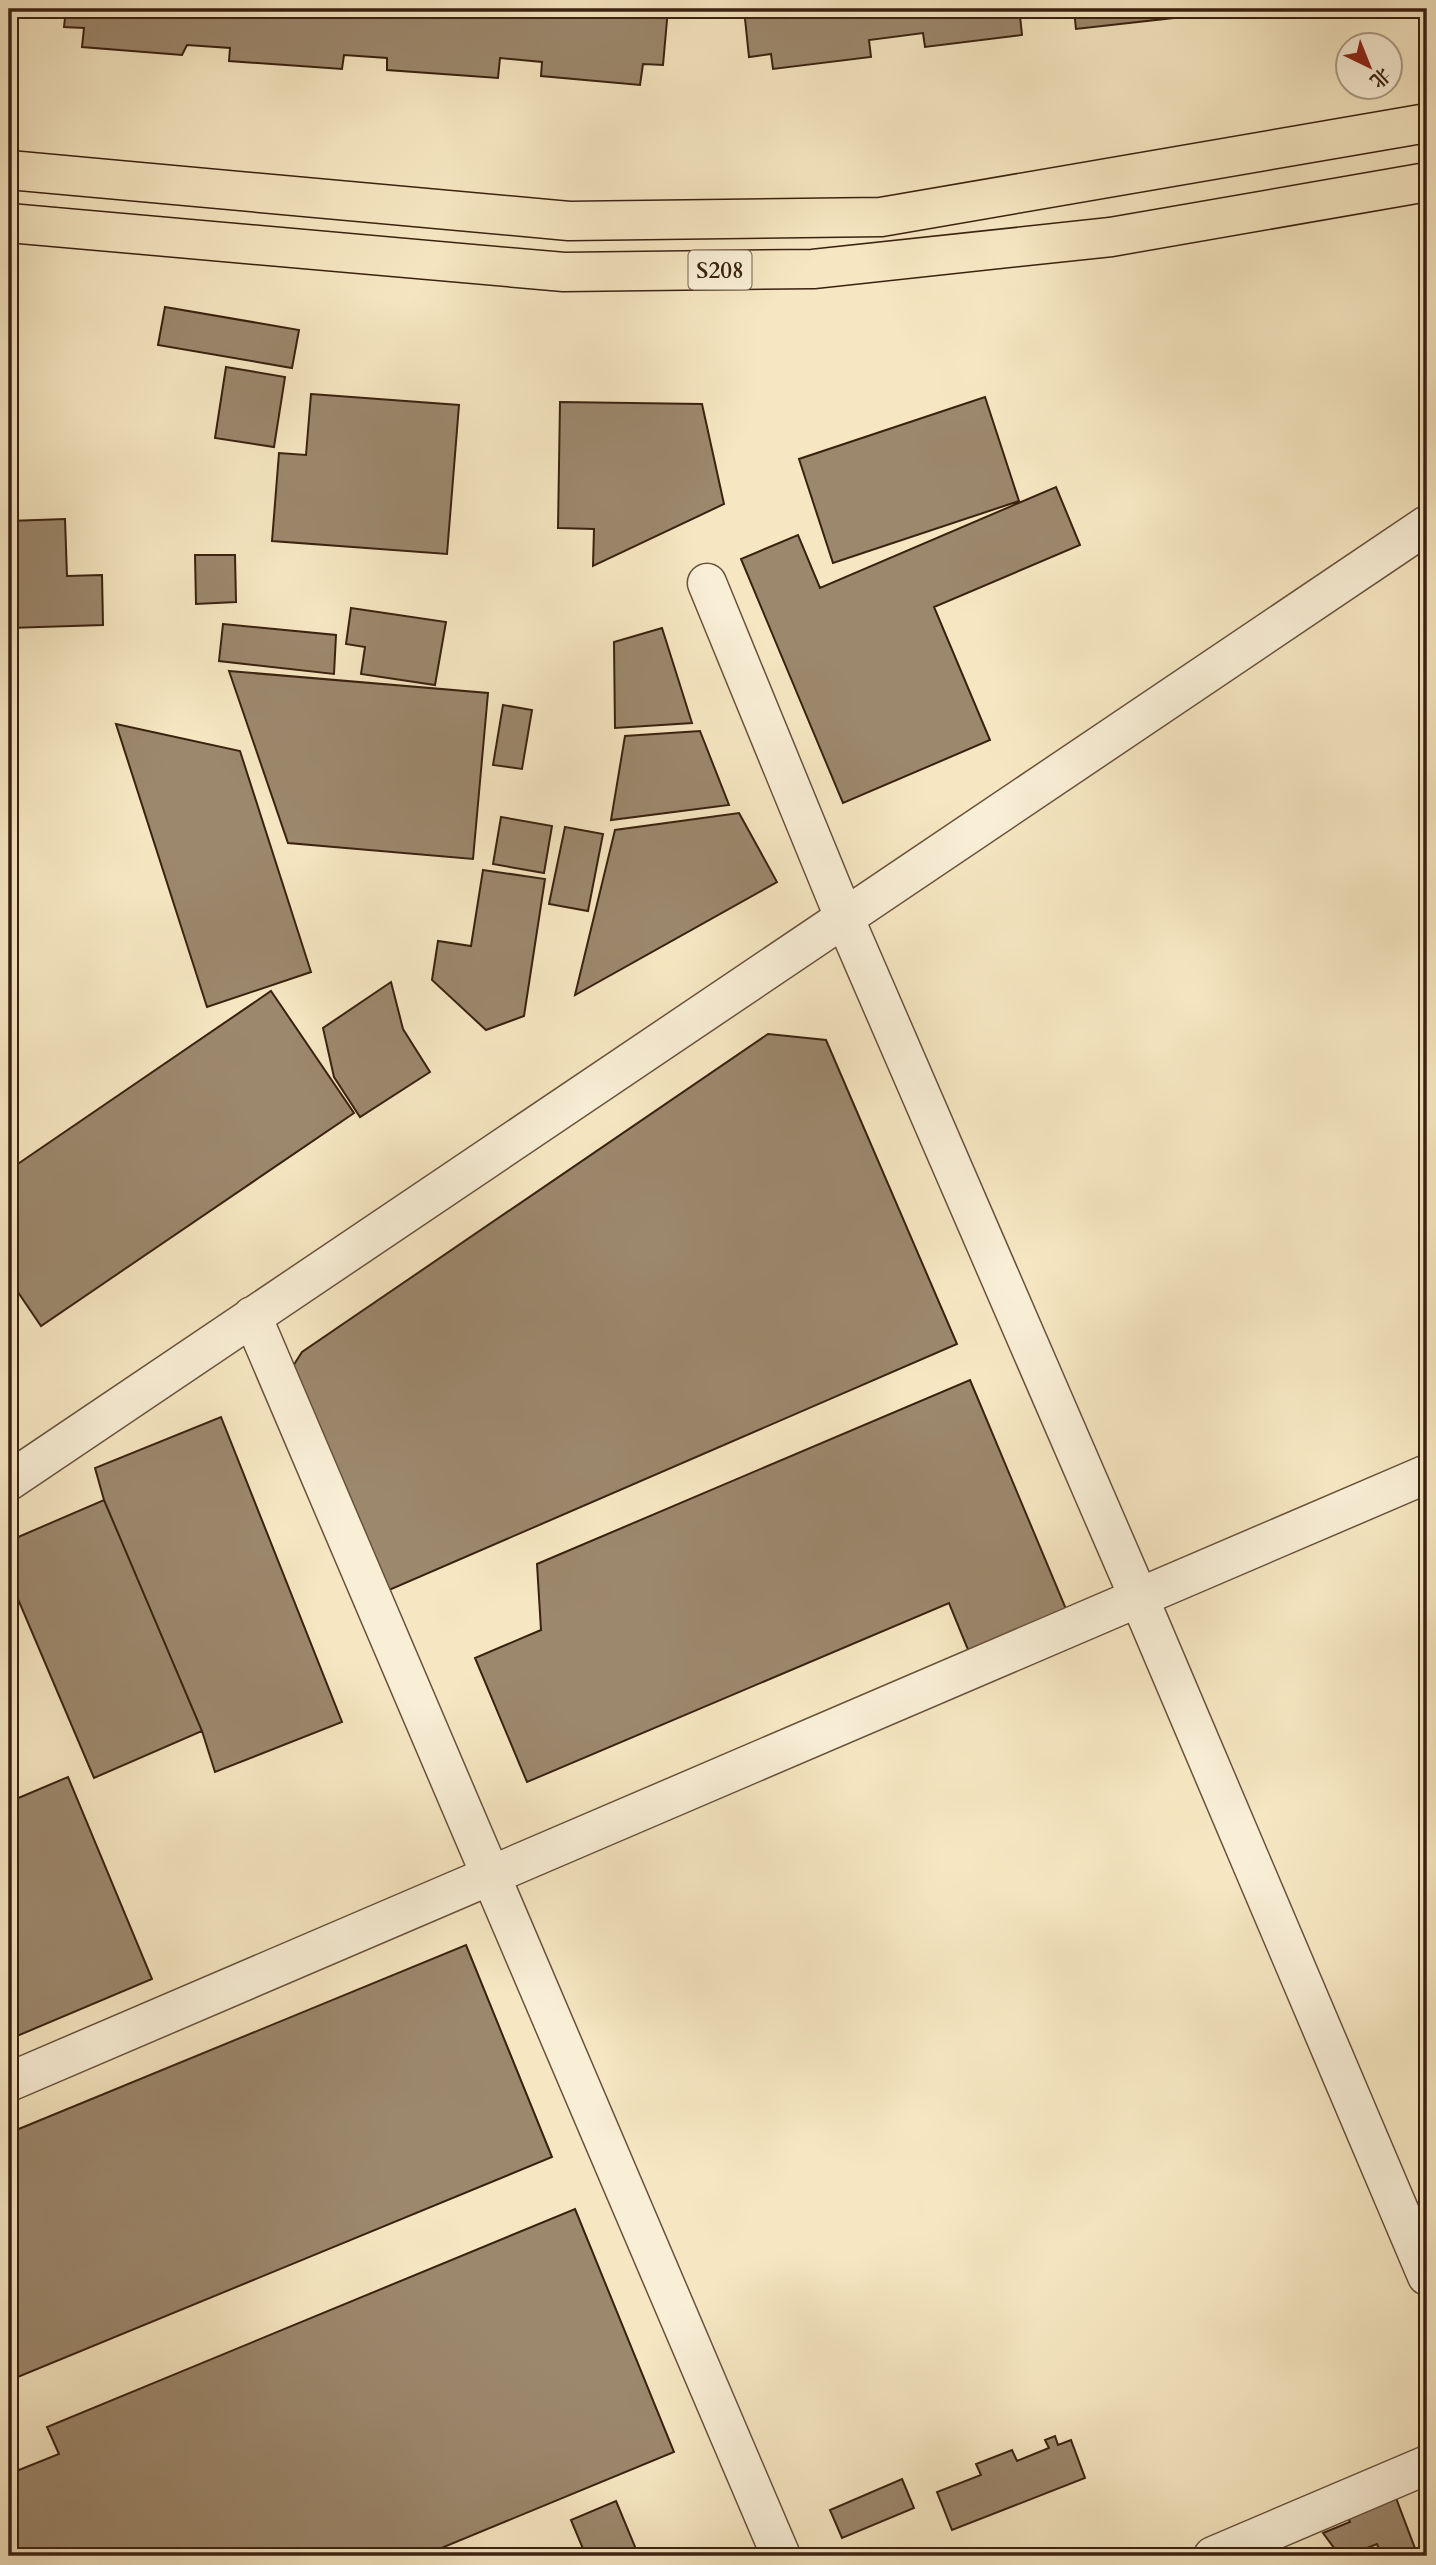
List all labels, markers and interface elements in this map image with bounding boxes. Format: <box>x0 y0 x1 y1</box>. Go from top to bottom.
north arrow <box>1334 32 1404 102</box>
text: 北 <box>1364 62 1396 94</box>
road number: S208 <box>688 250 752 290</box>

